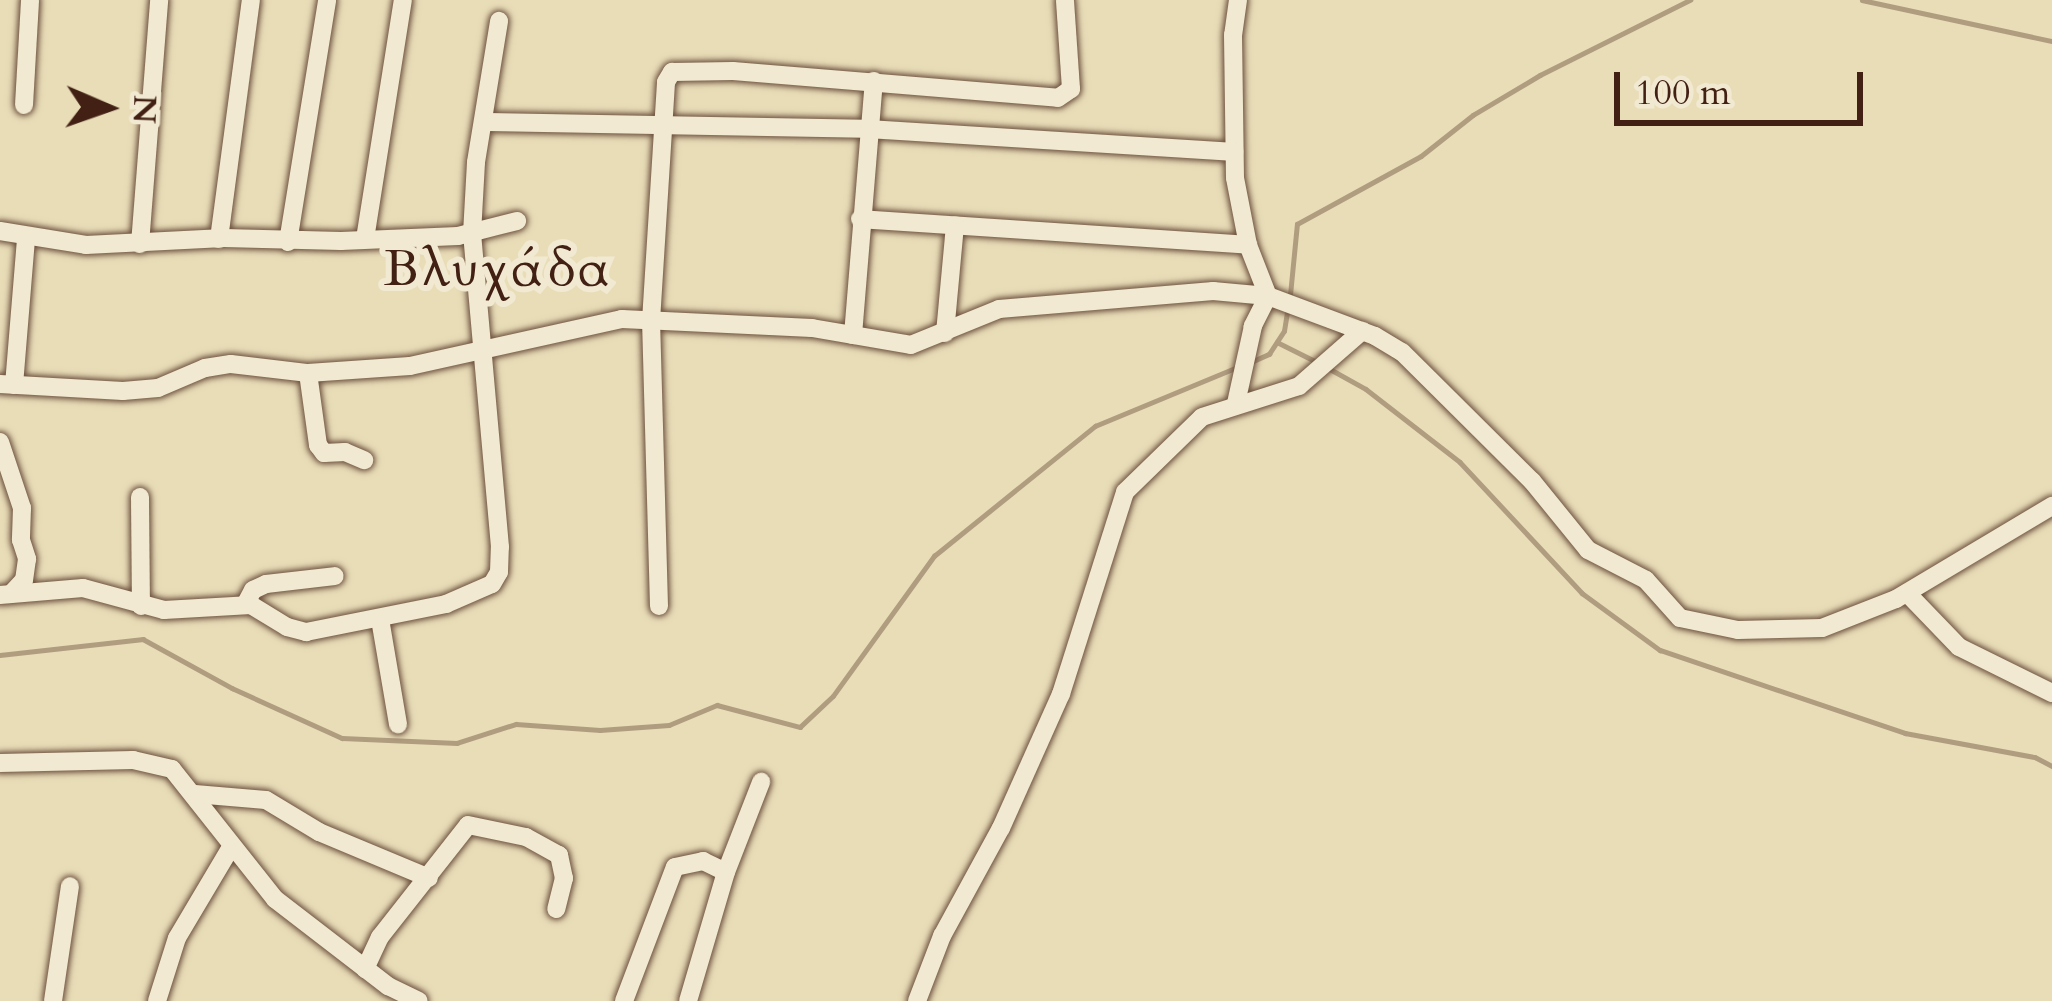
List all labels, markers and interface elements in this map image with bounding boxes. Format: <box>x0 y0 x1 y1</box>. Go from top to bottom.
north arrow <box>48 48 168 168</box>
scale bar <box>1620 48 1869 122</box>
text: 100 m <box>1635 68 1730 117</box>
text: N <box>121 94 167 124</box>
district label: Βλυχάδα <box>384 238 612 300</box>

